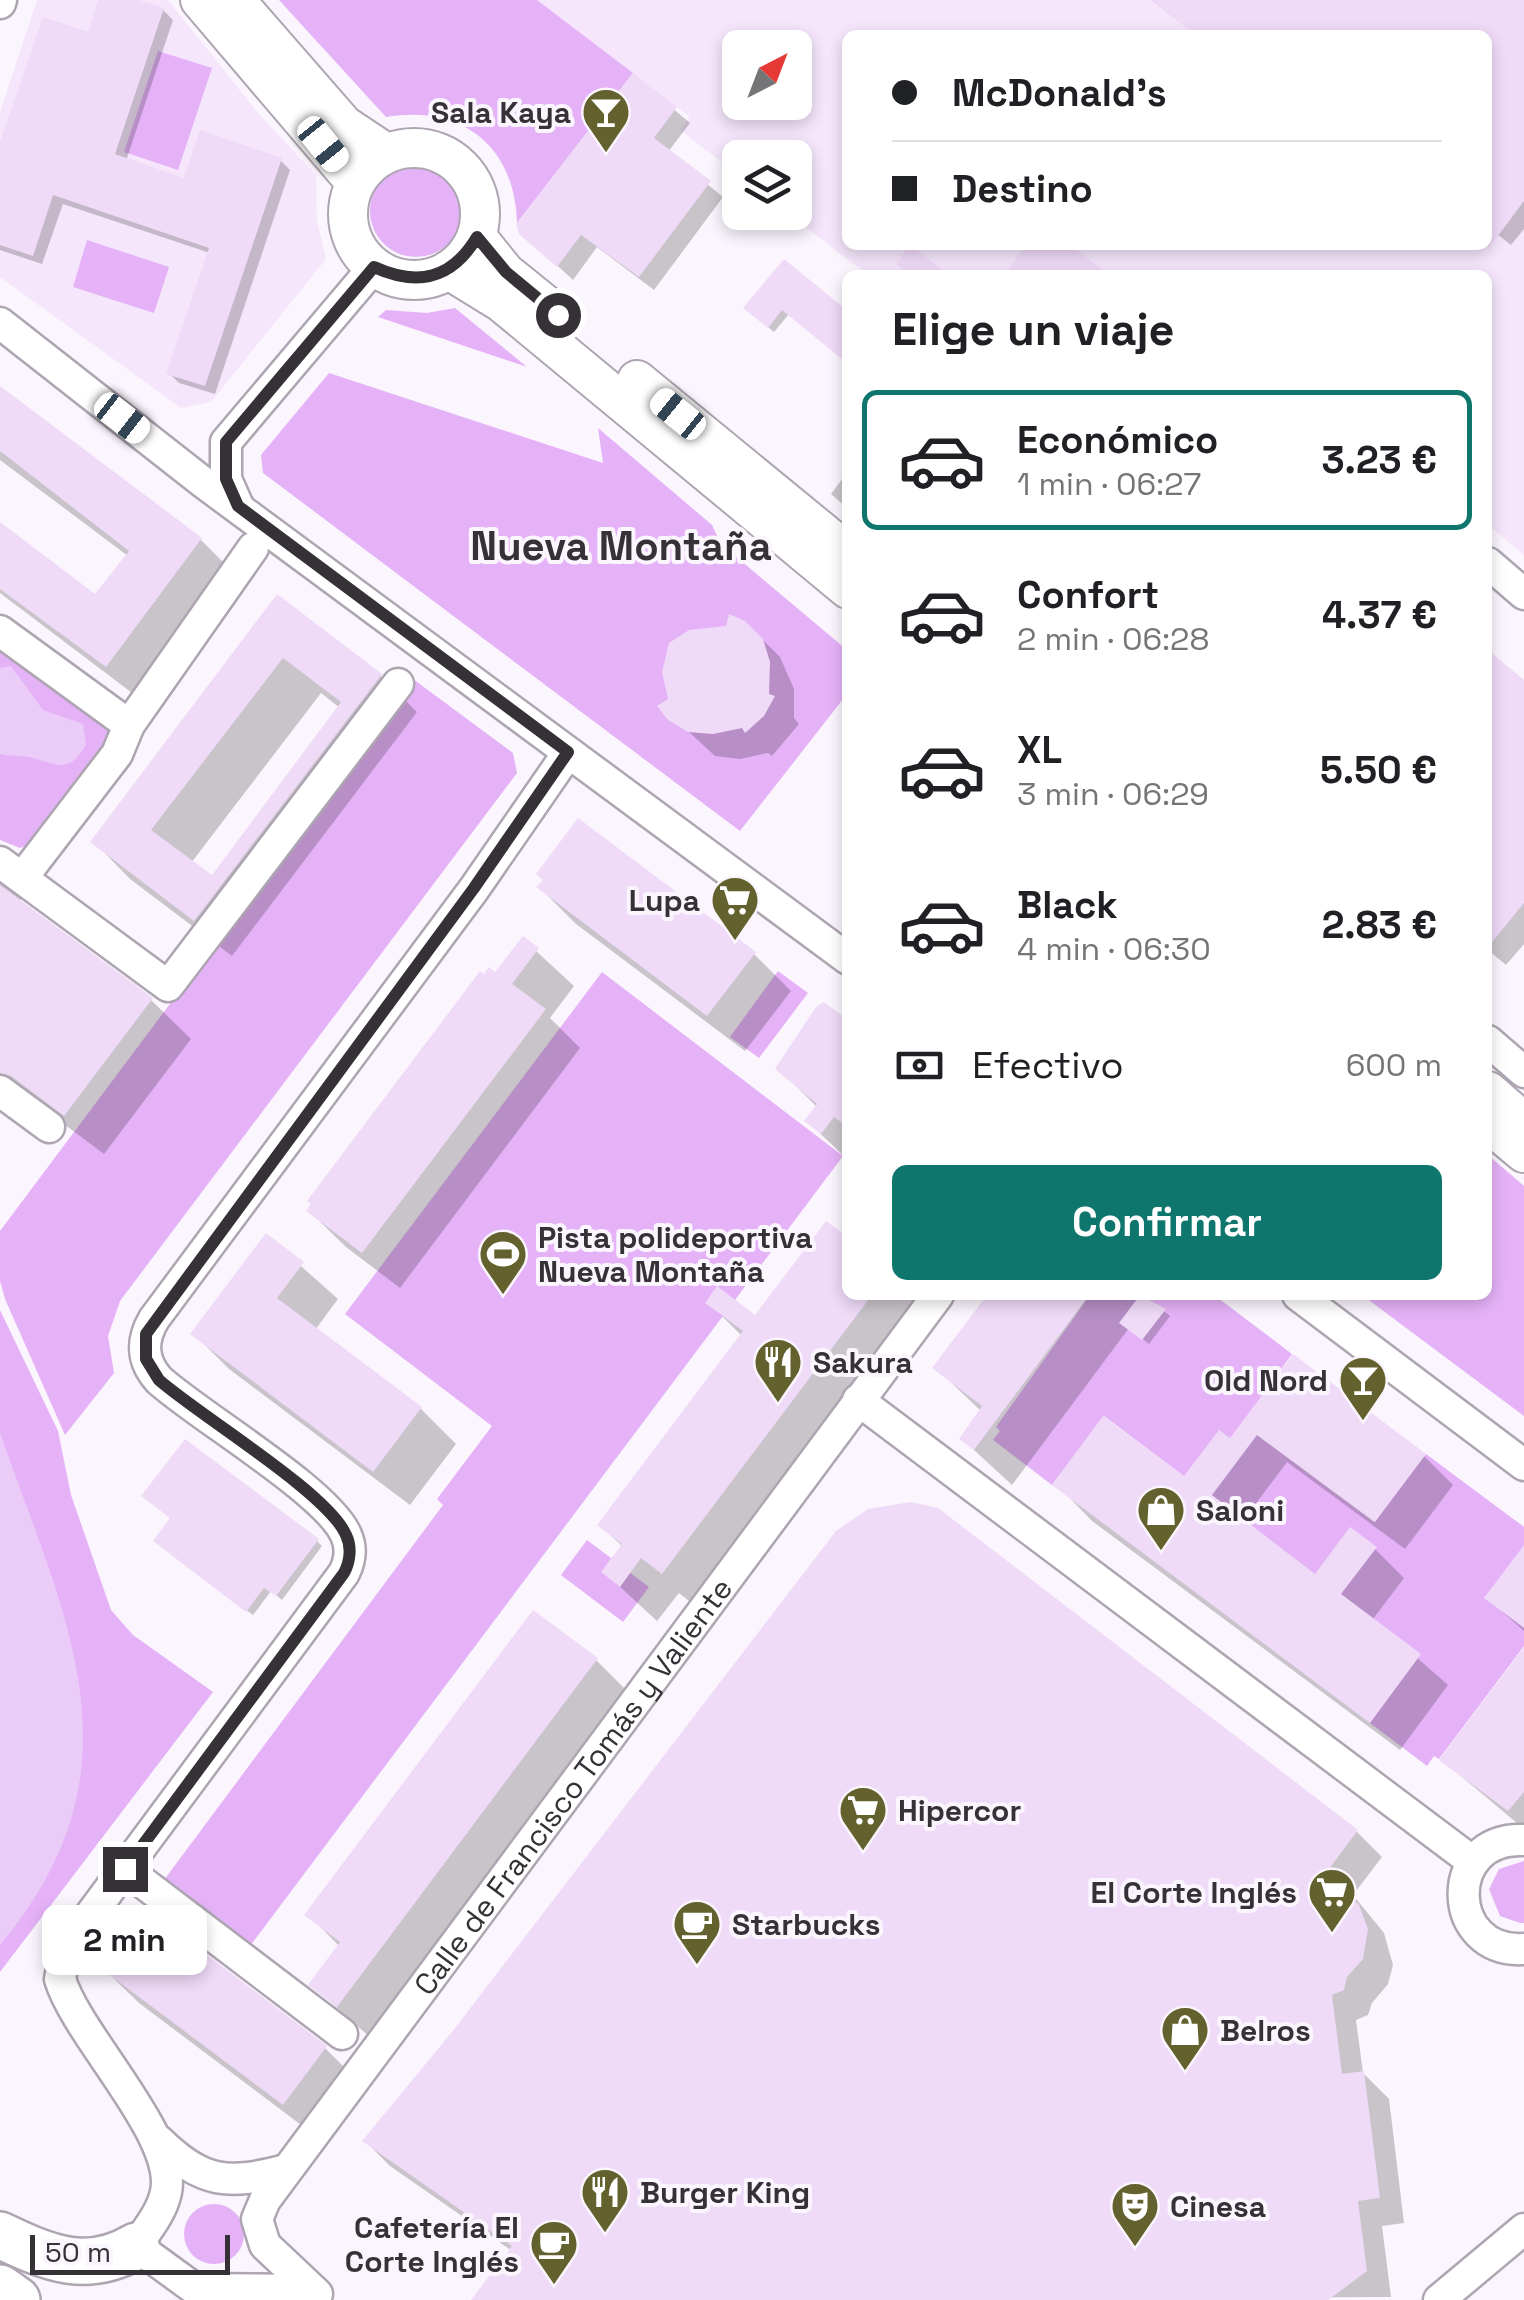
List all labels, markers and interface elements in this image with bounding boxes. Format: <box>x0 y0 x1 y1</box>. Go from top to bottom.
north arrow <box>722 30 812 120</box>
map controls <box>722 30 812 230</box>
text: McDonald's <box>952 69 1167 117</box>
bar icon: Sala Kaya <box>580 86 632 154</box>
place label: Sala Kaya <box>431 93 571 132</box>
car <box>292 111 354 177</box>
button: layers <box>722 140 812 230</box>
text: Destino <box>952 165 1093 213</box>
route start <box>536 293 581 338</box>
text: Elige un viaje <box>892 301 1175 358</box>
car <box>645 383 711 445</box>
car <box>89 388 155 448</box>
icon: car <box>897 415 987 505</box>
text: Económico <box>1017 416 1218 464</box>
text: 3.23 € <box>1321 436 1437 484</box>
text: 1 min · 06:27 <box>1017 464 1201 504</box>
district label: Nueva Montaña <box>470 521 772 572</box>
icon: car <box>897 570 987 660</box>
text: Confort <box>1017 571 1159 619</box>
text: 4.37 € <box>1322 591 1437 639</box>
text: 2 min · 06:28 <box>1017 619 1209 659</box>
icon: car <box>897 725 987 815</box>
text: XL <box>1017 726 1062 774</box>
text: 5.50 € <box>1320 746 1437 794</box>
text: 3 min · 06:29 <box>1017 774 1209 814</box>
supermarket icon: Lupa <box>709 874 761 942</box>
icon: car <box>897 880 987 970</box>
place label: Lupa <box>629 881 700 920</box>
text: Black <box>1017 881 1118 929</box>
text: 2.83 € <box>1322 901 1437 949</box>
text: 4 min · 06:30 <box>1017 929 1211 969</box>
icon: cash <box>892 1038 947 1093</box>
text: Efectivo <box>972 1041 1124 1089</box>
text: 600 m <box>1346 1045 1442 1085</box>
button: Confirmar <box>892 1165 1442 1280</box>
place label: Pista polideportiva Nueva Montaña <box>538 1218 813 1291</box>
sports icon: Pista polideportiva Nueva Montaña <box>477 1228 529 1296</box>
restaurant icon: Sakura <box>752 1336 804 1404</box>
place label: Sakura <box>813 1343 913 1382</box>
bar icon: Old Nord <box>1337 1354 1389 1422</box>
place label: Old Nord <box>1204 1361 1328 1400</box>
shop icon: Saloni <box>1135 1484 1187 1552</box>
place label: Saloni <box>1196 1491 1284 1530</box>
street label: Calle de Francisco Tomás y Valiente <box>405 1570 741 2003</box>
supermarket icon: Hipercor <box>837 1784 889 1852</box>
place label: Hipercor <box>898 1791 1021 1830</box>
route end <box>103 1847 148 1892</box>
supermarket icon: El Corte Inglés <box>1306 1866 1358 1934</box>
place label: El Corte Inglés <box>1091 1873 1297 1912</box>
cafe icon: Starbucks <box>671 1898 723 1966</box>
callout: 2 min <box>42 1904 208 1974</box>
place label: Starbucks <box>732 1905 881 1944</box>
text: 2 min <box>83 1920 166 1960</box>
shop icon: Belros <box>1159 2004 1211 2072</box>
place label: Belros <box>1220 2011 1311 2050</box>
restaurant icon: Burger King <box>579 2166 631 2234</box>
place label: Burger King <box>640 2173 810 2212</box>
theatre icon: Cinesa <box>1109 2180 1161 2248</box>
place label: Cinesa <box>1170 2187 1266 2226</box>
place label: Cafetería El Corte Inglés <box>345 2208 519 2281</box>
cafe icon: Cafetería El Corte Inglés <box>528 2218 580 2286</box>
scale bar <box>30 2230 230 2274</box>
text: 50 m <box>45 2234 111 2270</box>

